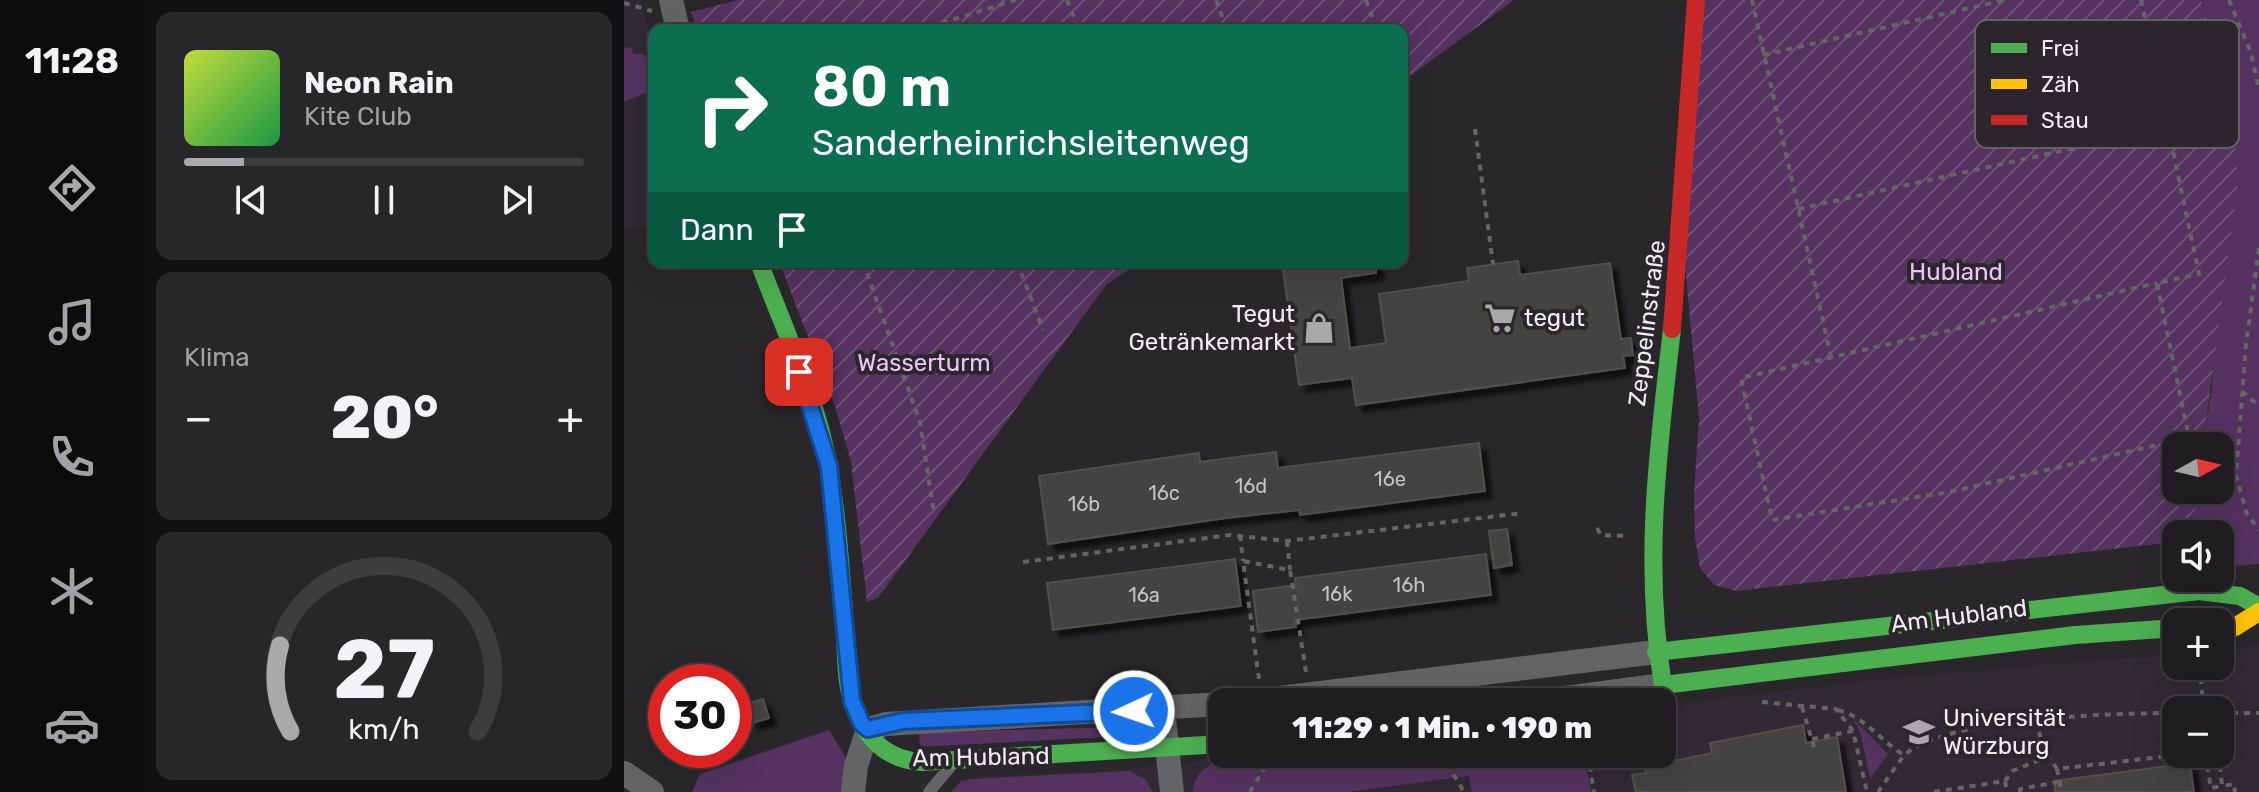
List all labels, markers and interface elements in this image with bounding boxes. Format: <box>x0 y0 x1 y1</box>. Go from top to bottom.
legend <box>1975 20 2239 148</box>
text: Frei <box>2041 35 2079 62</box>
text: 11:28 <box>25 39 119 82</box>
text: 80 m <box>812 54 951 120</box>
icon: right <box>680 56 784 160</box>
text: Neon Rain <box>304 65 454 101</box>
text: Zäh <box>2041 71 2080 98</box>
text: Kite Club <box>304 101 412 132</box>
text: Stau <box>2041 107 2089 134</box>
text: Sanderheinrichsleitenweg <box>812 121 1250 164</box>
icon: directions <box>44 160 100 216</box>
icon: previous <box>229 178 273 222</box>
icon: pause <box>362 178 406 222</box>
icon: next <box>495 178 539 222</box>
icon: arrive <box>770 208 814 252</box>
text: Dann <box>680 212 754 248</box>
street label: Zeppelinstraße <box>1623 238 1671 408</box>
park label: Hubland <box>1909 258 2003 286</box>
icon: music <box>44 294 100 350</box>
place label: Tegut Getränkemarkt <box>1128 300 1295 356</box>
supermarket icon: tegut <box>1483 301 1517 335</box>
place label: tegut <box>1524 304 1585 332</box>
shop icon: Tegut Getränkemarkt <box>1302 311 1336 345</box>
pin <box>765 338 833 406</box>
text: Klima <box>184 342 250 373</box>
park label: Wasserturm <box>857 349 991 377</box>
icon: arrive <box>777 350 821 394</box>
text: 20° <box>331 382 438 453</box>
text: − <box>184 392 213 444</box>
text: + <box>557 392 584 444</box>
icon: phone <box>44 429 100 485</box>
north arrow <box>2162 432 2234 504</box>
map controls <box>2162 432 2234 768</box>
house number: 16e <box>1374 467 1406 491</box>
house number: 16d <box>1235 474 1267 498</box>
house number: 16c <box>1148 481 1180 505</box>
house number: 16b <box>1068 492 1100 516</box>
button: sound <box>2162 520 2234 592</box>
icon: climate <box>44 563 100 619</box>
house number: 16h <box>1393 573 1425 597</box>
house number: 16k <box>1322 582 1353 606</box>
house number: 16a <box>1128 583 1160 607</box>
street label: Am Hubland <box>1889 594 2029 638</box>
button: + <box>2162 608 2234 680</box>
text: 27 <box>333 620 435 719</box>
speed limit sign: 30 <box>648 664 752 768</box>
position arrow <box>1092 669 1176 753</box>
button: − <box>2162 696 2234 768</box>
icon: car <box>44 697 100 753</box>
place label: Universität Würzburg <box>1943 704 2066 760</box>
text: 11:29 · 1 Min. · 190 m <box>1292 710 1592 746</box>
text: km/h <box>348 712 420 746</box>
school or university icon: Universität Würzburg <box>1902 715 1936 749</box>
street label: Am Hubland <box>912 742 1050 772</box>

